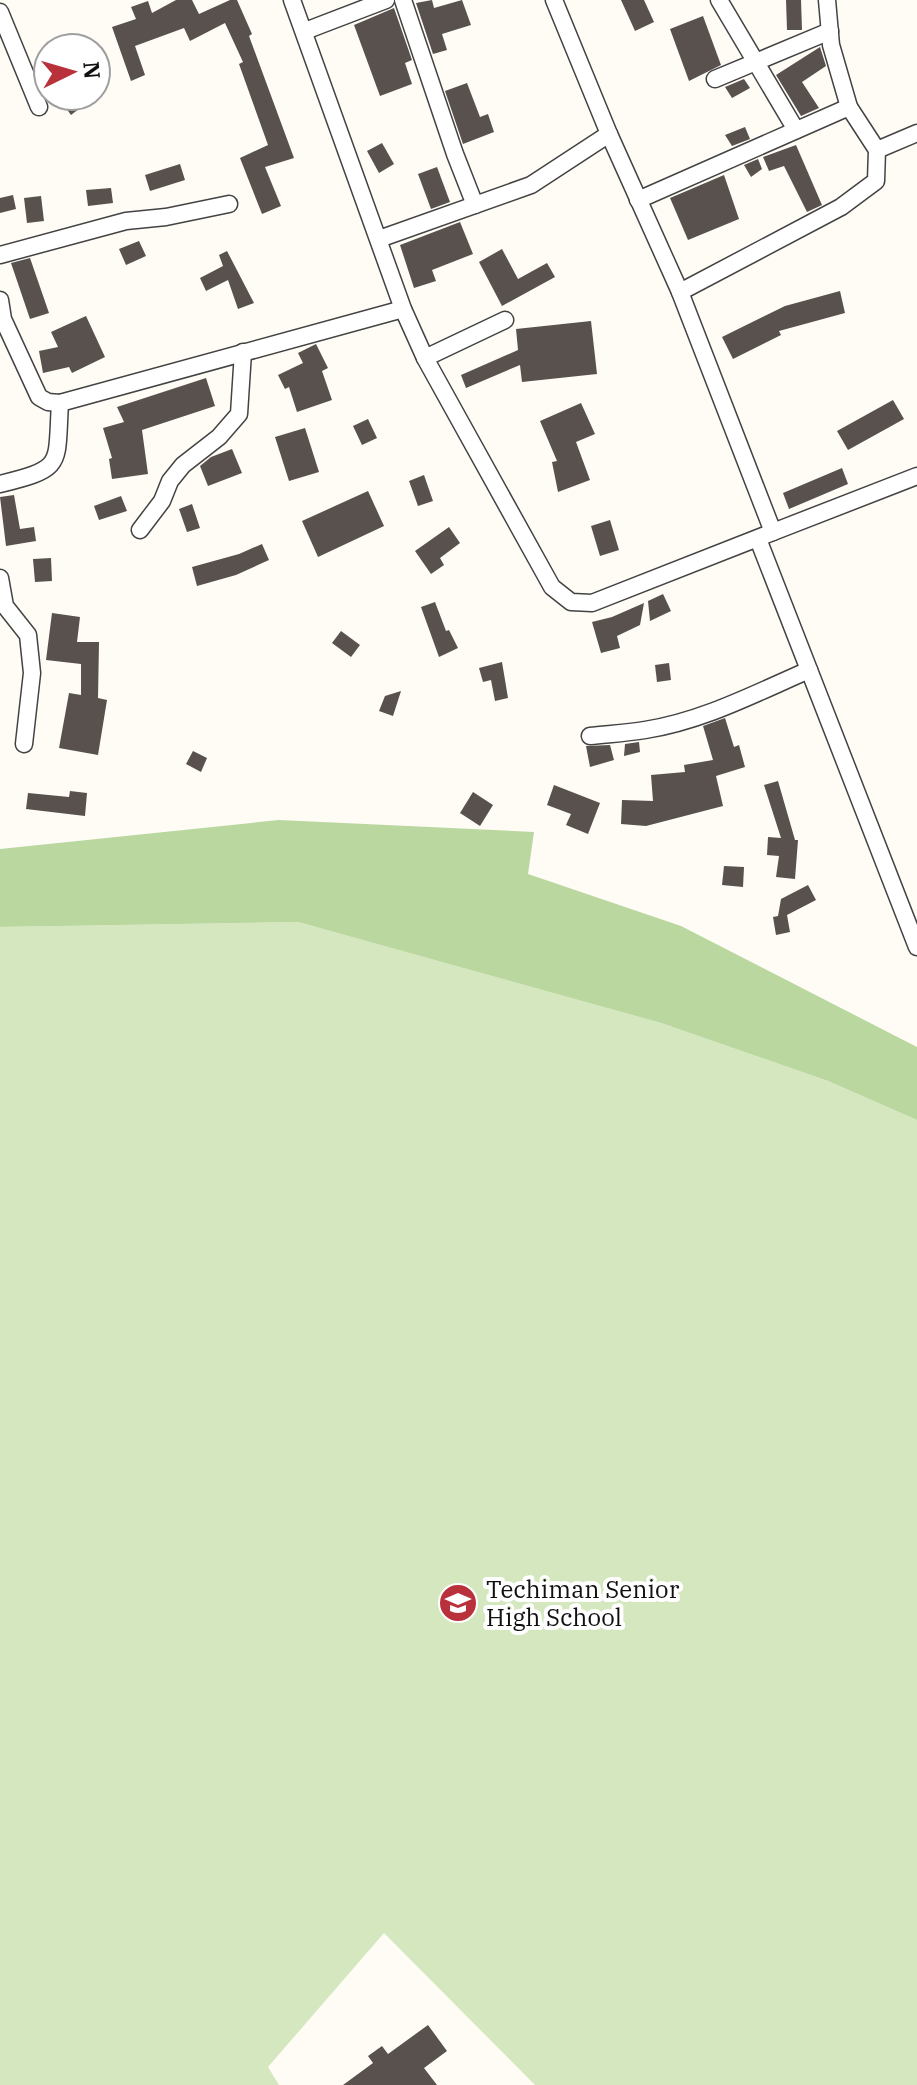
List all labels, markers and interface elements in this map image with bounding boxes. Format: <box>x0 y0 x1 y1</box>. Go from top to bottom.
north arrow <box>32 32 112 112</box>
text: N <box>77 60 108 80</box>
place label: Techiman Senior High School <box>486 1573 680 1633</box>
school or university icon: Techiman Senior High School <box>437 1582 479 1624</box>

